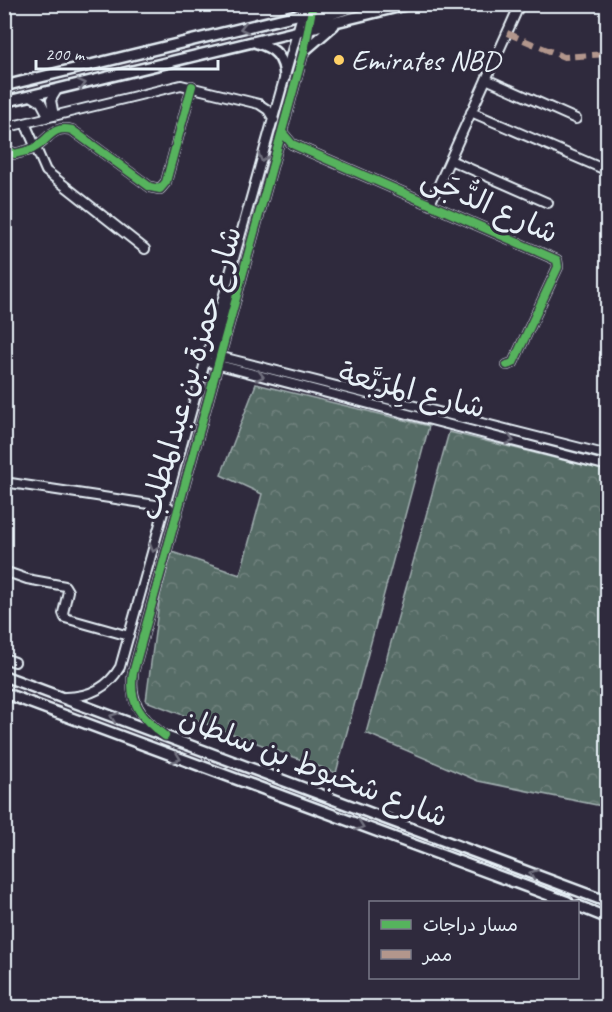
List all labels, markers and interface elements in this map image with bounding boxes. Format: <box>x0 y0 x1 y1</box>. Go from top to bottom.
one-way arrow <box>240 20 250 33</box>
scale bar <box>36 33 218 71</box>
place label: Emirates NBD <box>351 41 503 79</box>
text: 200 m <box>45 43 86 65</box>
marker: Emirates NBD <box>332 53 346 67</box>
one-way arrow <box>77 78 87 91</box>
one-way arrow <box>258 152 270 163</box>
street label: شارع الدُّجَى <box>415 158 564 254</box>
street label: شارع حمزة بن عبدالمطلب <box>130 222 252 525</box>
street label: شارع المِرَبَّعة <box>334 353 489 428</box>
one-way arrow <box>255 369 265 382</box>
one-way arrow <box>505 433 515 446</box>
one-way arrow <box>149 542 161 553</box>
street label: شارع شخبوط بن سلطان <box>174 698 454 838</box>
one-way arrow <box>110 712 120 725</box>
one-way arrow <box>171 751 182 763</box>
one-way arrow <box>354 819 365 832</box>
one-way arrow <box>528 869 539 882</box>
legend <box>369 901 579 979</box>
text: مسار دراجات <box>423 914 518 936</box>
text: ممر <box>421 944 452 966</box>

